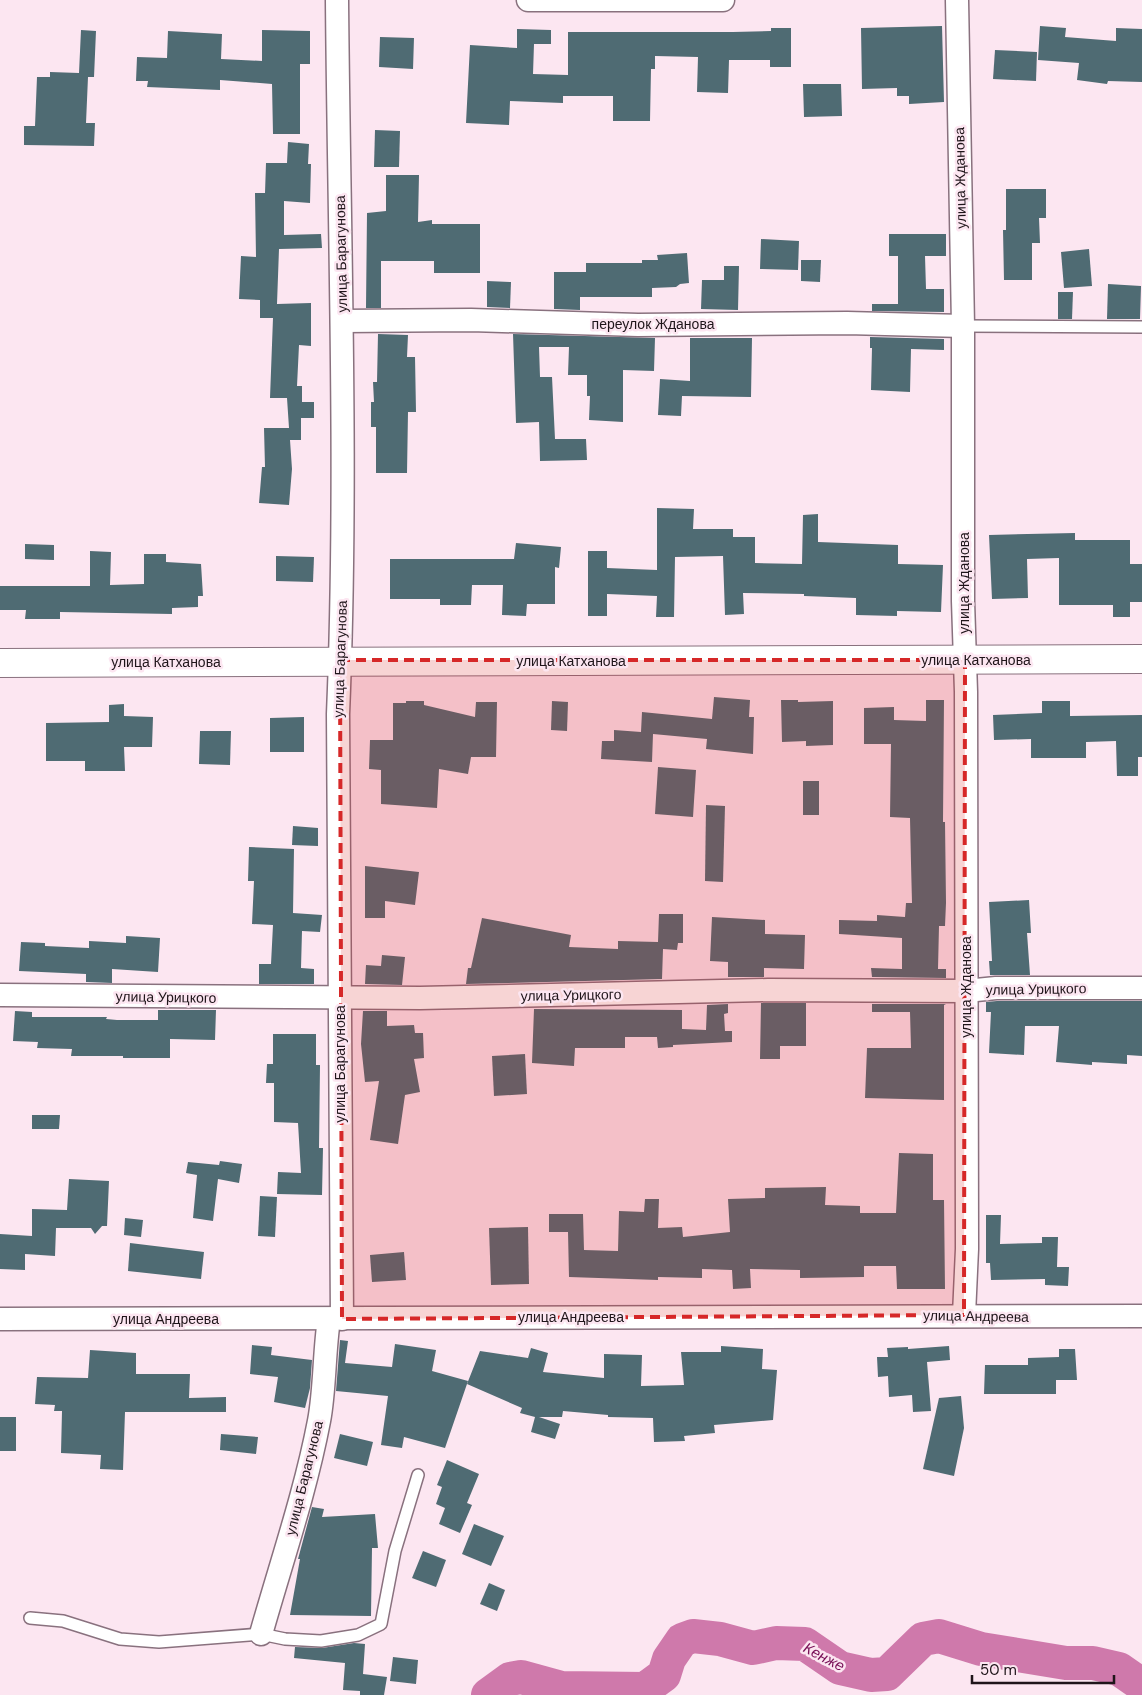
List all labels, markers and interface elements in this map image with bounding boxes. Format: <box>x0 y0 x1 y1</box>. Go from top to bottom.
street label: улица Жданова <box>950 127 970 229</box>
street label: улица Барагунова <box>331 195 351 313</box>
street label: переулок Жданова <box>592 315 715 333</box>
street label: улица Жданова <box>955 532 973 634</box>
street label: улица Барагунова <box>329 600 351 718</box>
street label: улица Катханова <box>921 651 1031 669</box>
street label: улица Катханова <box>516 652 626 670</box>
street label: улица Катханова <box>111 653 221 671</box>
street label: улица Жданова <box>957 936 975 1038</box>
street label: улица Урицкого <box>985 979 1087 999</box>
street label: улица Урицкого <box>520 985 622 1005</box>
street label: улица Урицкого <box>115 987 217 1007</box>
street label: улица Барагунова <box>331 1005 349 1123</box>
street label: улица Андреева <box>923 1306 1029 1326</box>
street label: улица Андреева <box>518 1308 624 1326</box>
street label: улица Андреева <box>113 1310 219 1328</box>
street label: улица Барагунова <box>281 1419 327 1537</box>
water label: Кенже <box>800 1638 848 1676</box>
scale bar <box>972 1652 1114 1684</box>
text: 50 m <box>980 1660 1017 1680</box>

